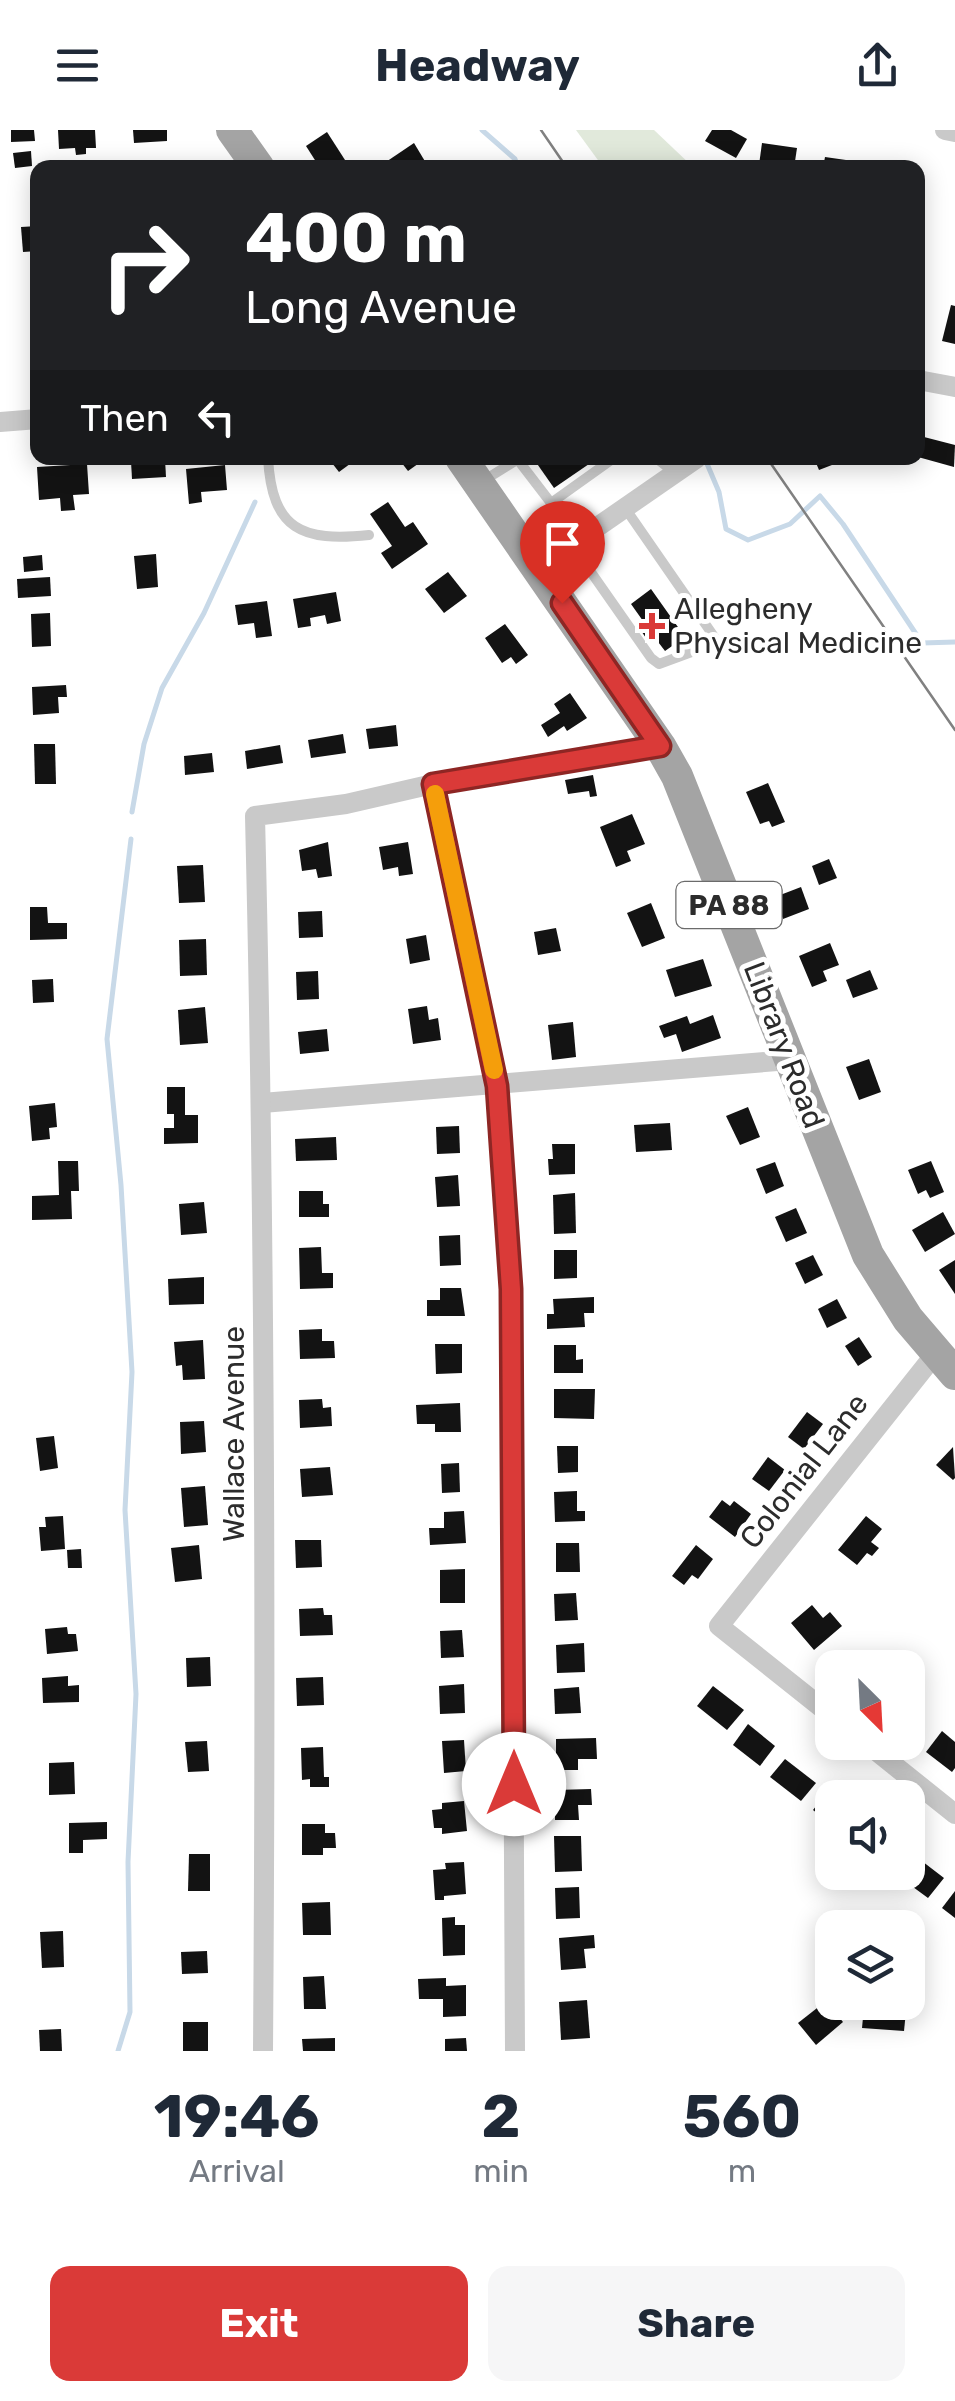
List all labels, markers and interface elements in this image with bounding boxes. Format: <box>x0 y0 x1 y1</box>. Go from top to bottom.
icon: menu <box>50 38 105 93</box>
icon: share <box>850 38 905 93</box>
text: Headway <box>375 39 580 92</box>
text: 400 m <box>245 197 467 280</box>
icon: right <box>80 200 210 330</box>
text: Long Avenue <box>245 281 517 334</box>
icon: left <box>189 390 244 445</box>
text: Then <box>80 395 169 441</box>
pin <box>520 501 605 604</box>
icon: arrive <box>535 516 590 571</box>
place label: Allegheny Physical Medicine <box>674 591 922 661</box>
marker: Allegheny Physical Medicine <box>639 613 665 639</box>
road number: PA 88 <box>676 882 782 928</box>
street label: Library Road <box>736 957 832 1133</box>
street label: Wallace Avenue <box>216 1326 252 1542</box>
street label: Colonial Lane <box>732 1386 876 1556</box>
north arrow <box>815 1650 925 1760</box>
map controls <box>815 1650 925 2020</box>
position arrow <box>462 1732 566 1836</box>
button: sound <box>815 1780 925 1890</box>
button: layers <box>815 1910 925 2020</box>
text: 19:46 <box>154 2081 320 2152</box>
text: 2 <box>482 2081 521 2152</box>
text: 560 <box>683 2081 801 2152</box>
text: Arrival <box>189 2152 285 2190</box>
text: min <box>473 2152 529 2190</box>
text: m <box>728 2152 756 2190</box>
button: Exit <box>50 2266 468 2381</box>
button: Share <box>488 2266 905 2381</box>

